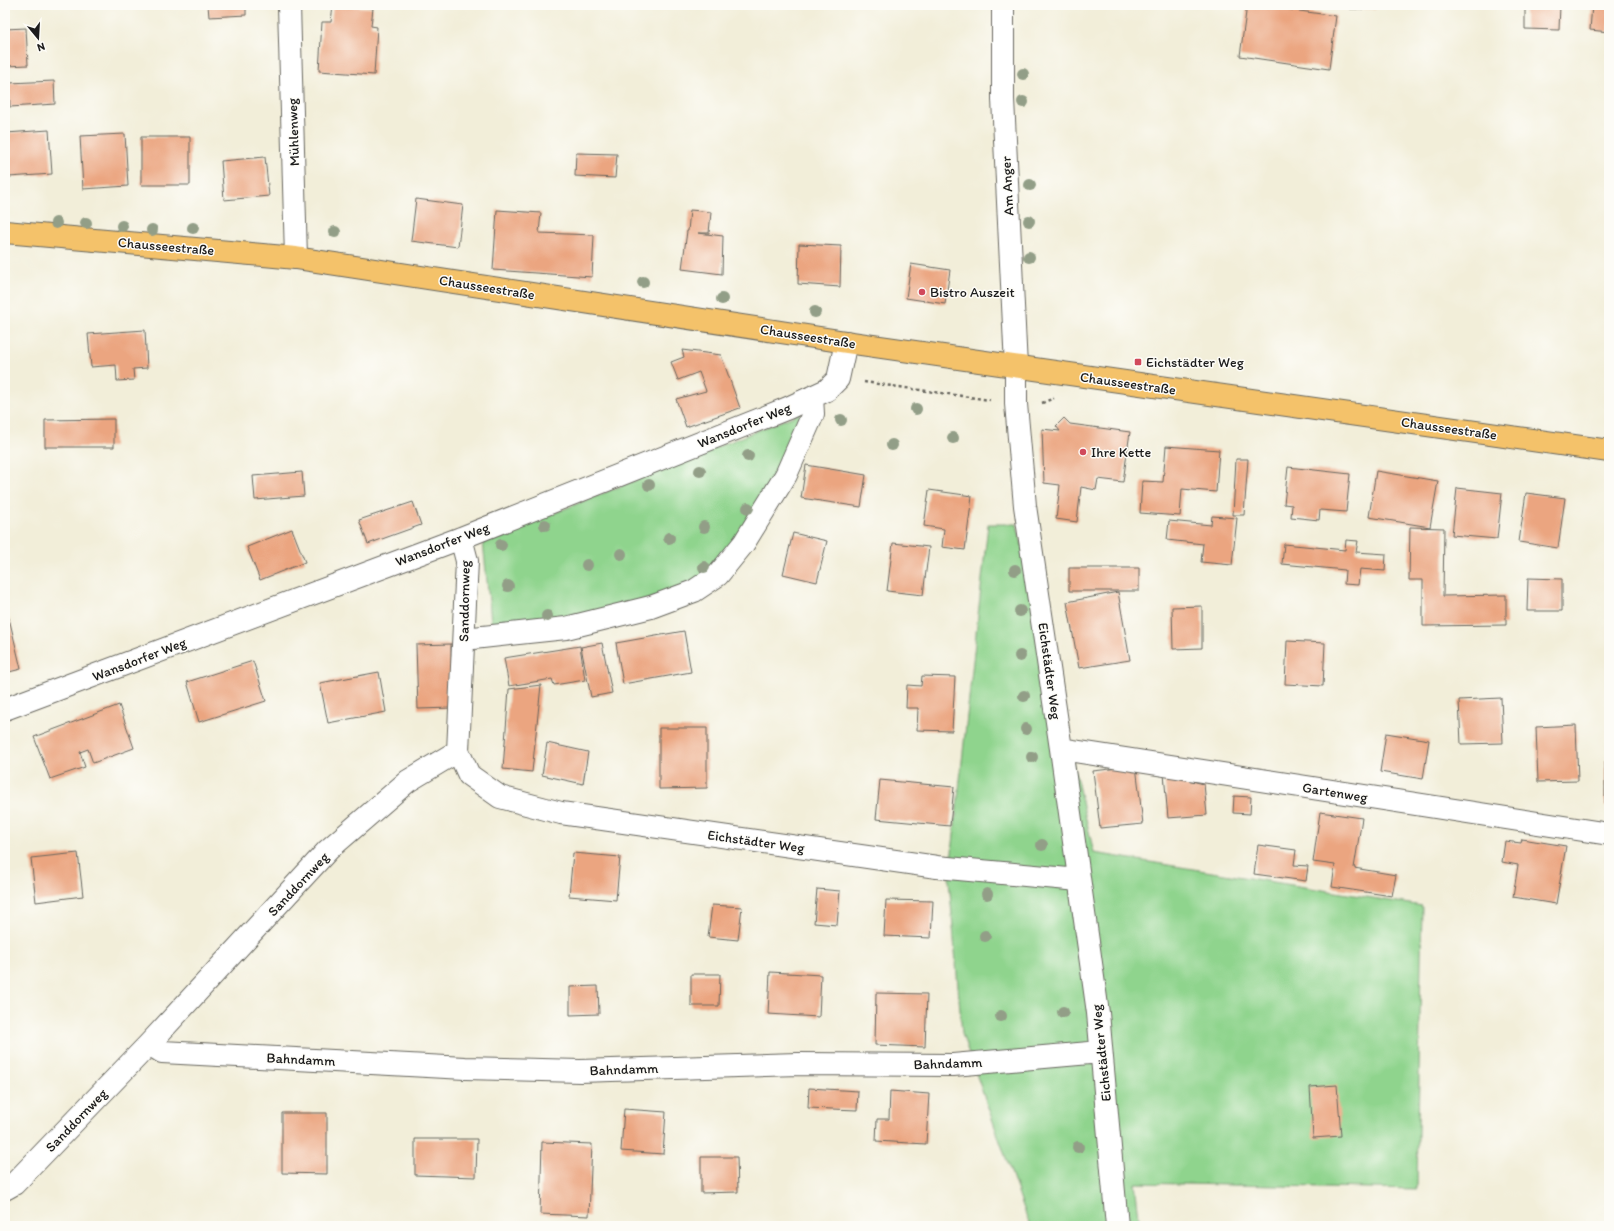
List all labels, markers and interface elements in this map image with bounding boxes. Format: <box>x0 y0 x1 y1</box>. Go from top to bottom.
north arrow <box>18 18 58 58</box>
text: N <box>35 40 46 54</box>
street label: Mühlenweg <box>284 97 303 166</box>
street label: Am Anger <box>997 155 1018 216</box>
street label: Chausseestraße <box>117 234 215 259</box>
street label: Chausseestraße <box>438 272 536 303</box>
place label: Bistro Auszeit <box>930 284 1015 301</box>
marker: Bistro Auszeit <box>917 287 927 297</box>
street label: Chausseestraße <box>759 321 857 352</box>
place label: Eichstädter Weg <box>1146 354 1245 371</box>
marker: Eichstädter Weg <box>1133 357 1143 367</box>
street label: Chausseestraße <box>1079 368 1177 399</box>
street label: Wansdorfer Weg <box>695 399 794 452</box>
street label: Chausseestraße <box>1400 413 1498 444</box>
place label: Ihre Kette <box>1091 444 1151 461</box>
marker: Ihre Kette <box>1078 447 1088 457</box>
street label: Wansdorfer Weg <box>393 518 492 570</box>
street label: Sanddornweg <box>455 559 474 642</box>
street label: Eichstädter Weg <box>1034 621 1065 722</box>
street label: Wansdorfer Weg <box>90 633 189 685</box>
street label: Gartenweg <box>1301 779 1370 806</box>
street label: Eichstädter Weg <box>706 826 806 857</box>
street label: Sanddornweg <box>264 848 333 920</box>
street label: Eichstädter Weg <box>1088 1003 1115 1102</box>
street label: Bahndamm <box>266 1049 337 1070</box>
street label: Bahndamm <box>913 1054 983 1073</box>
street label: Bahndamm <box>589 1060 659 1079</box>
street label: Sanddornweg <box>42 1084 111 1156</box>

